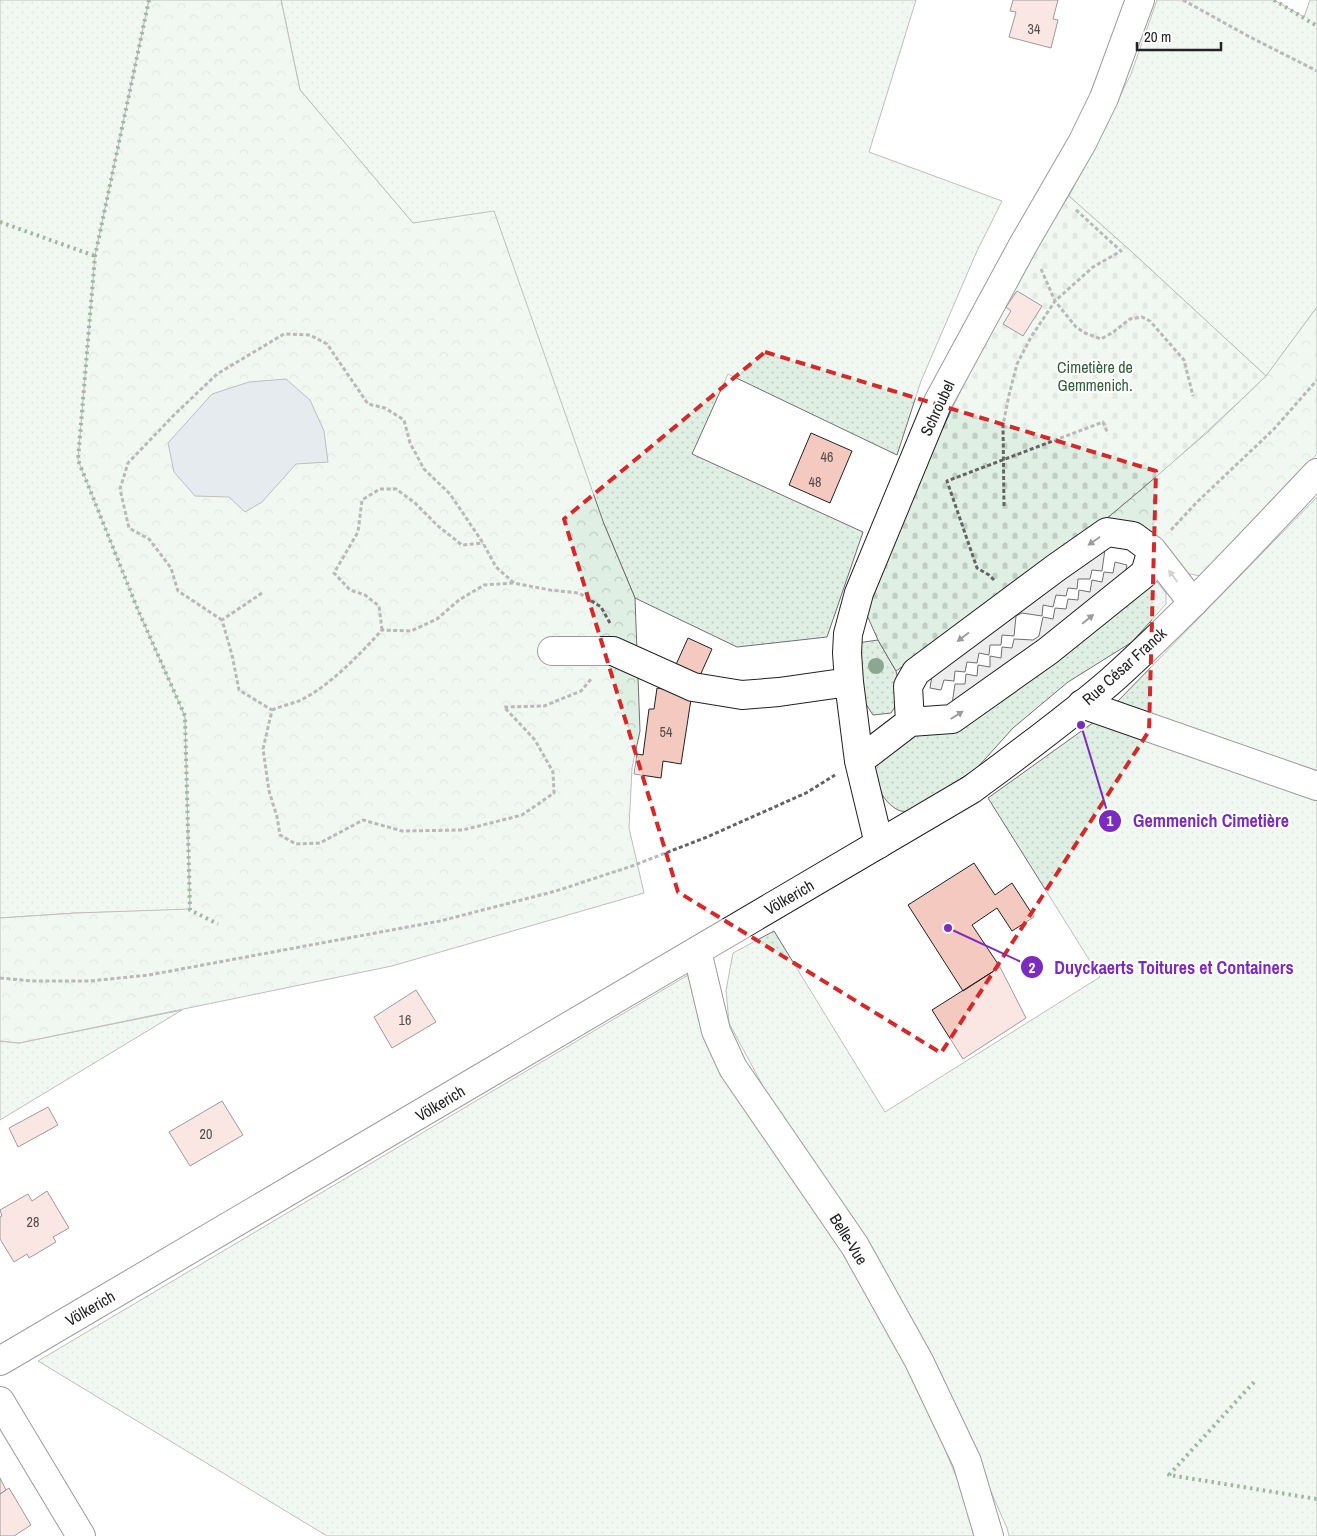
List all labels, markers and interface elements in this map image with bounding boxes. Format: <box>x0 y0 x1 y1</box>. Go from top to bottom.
house number: 34 <box>1028 20 1041 38</box>
scale bar <box>1137 20 1221 52</box>
text: 20 m <box>1144 26 1171 47</box>
park label: Cimetière de Gemmenich. <box>1057 356 1133 396</box>
street label: Schroubel <box>915 377 959 439</box>
house number: 46 <box>821 448 833 466</box>
house number: 48 <box>809 473 821 491</box>
one-way arrow <box>1087 536 1101 546</box>
one-way arrow <box>1167 570 1178 583</box>
one-way arrow <box>1081 613 1094 624</box>
street label: Rue César Franck <box>1077 622 1171 710</box>
one-way arrow <box>957 632 970 643</box>
one-way arrow <box>950 710 964 719</box>
house number: 54 <box>660 723 673 741</box>
callout: Gemmenich Cimetière <box>1098 804 1299 837</box>
text: Gemmenich Cimetière <box>1133 808 1289 833</box>
text: 1 <box>1107 810 1114 831</box>
street label: Völkerich <box>760 874 818 920</box>
callout: Duyckaerts Toitures et Containers <box>1019 951 1303 984</box>
text: Duyckaerts Toitures et Containers <box>1054 955 1294 980</box>
text: 2 <box>1029 957 1036 978</box>
house number: 16 <box>399 1011 411 1029</box>
street label: Völkerich <box>411 1080 469 1126</box>
house number: 20 <box>200 1125 212 1143</box>
street label: Belle-Vue <box>825 1209 873 1269</box>
house number: 28 <box>27 1213 39 1231</box>
street label: Völkerich <box>61 1285 119 1331</box>

